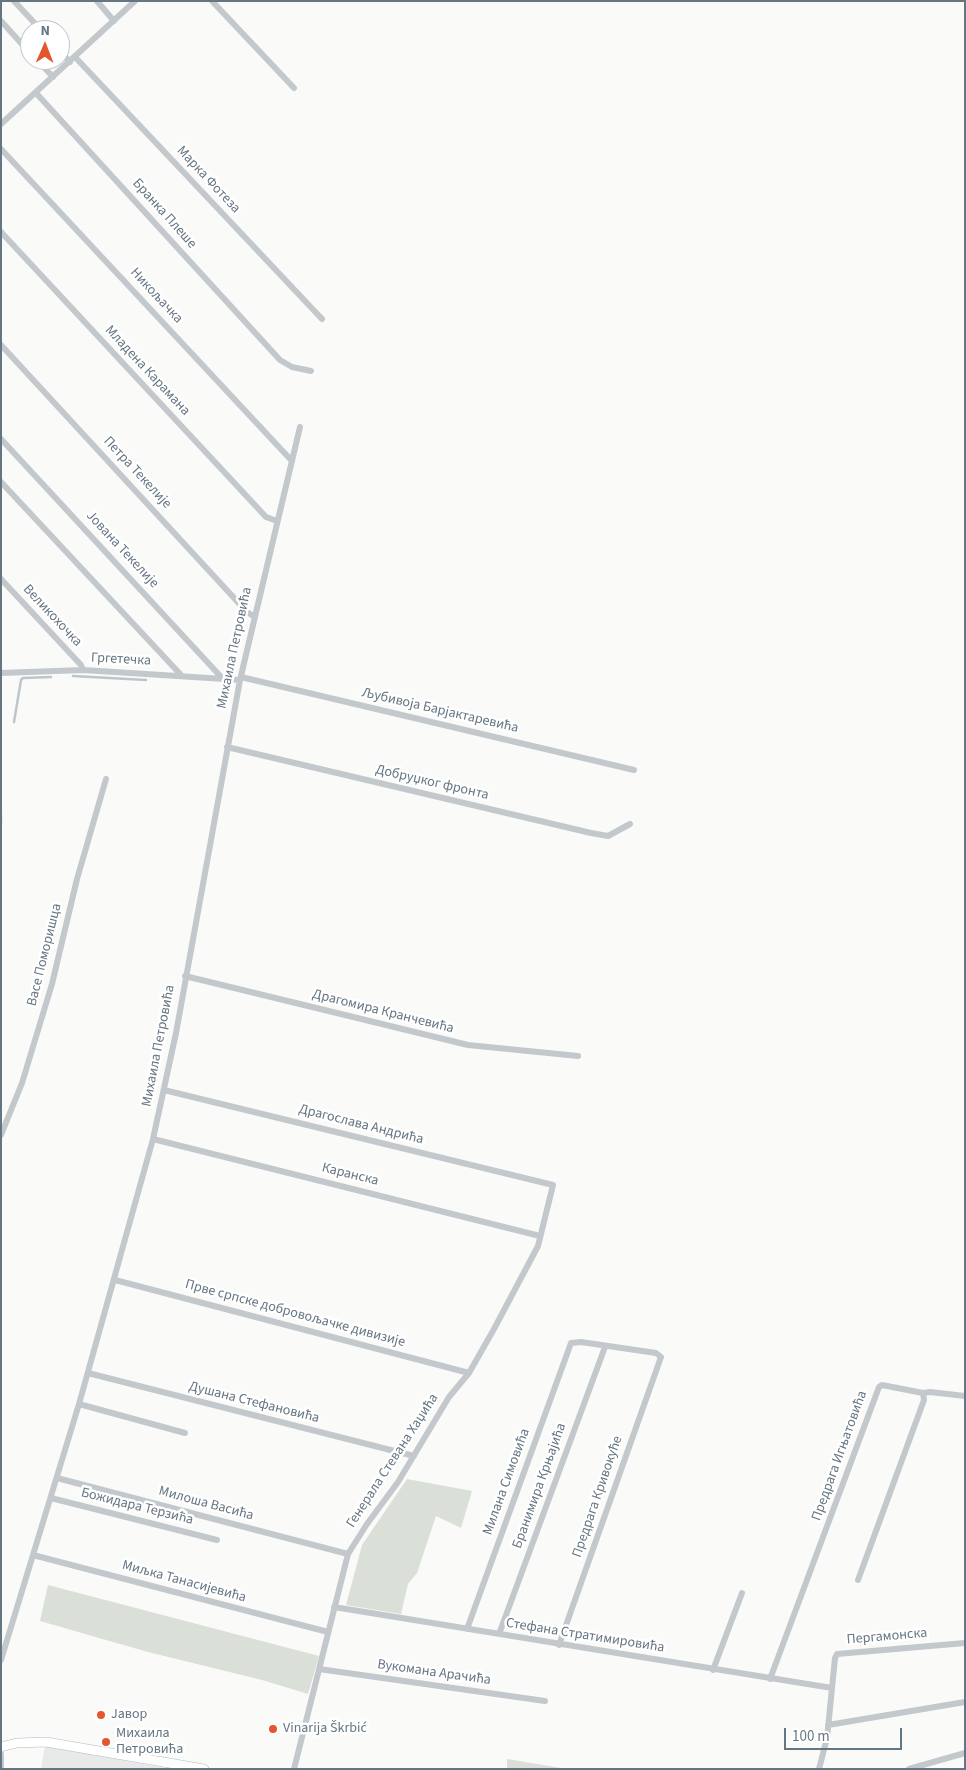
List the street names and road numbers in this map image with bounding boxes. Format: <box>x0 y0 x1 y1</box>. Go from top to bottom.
street label: Марка Фотеза <box>173 143 243 217</box>
street label: Бранка Плеше <box>128 176 200 252</box>
street label: Никољачка <box>126 265 186 327</box>
street label: Младена Карамана <box>101 322 193 420</box>
street label: Петра Текелије <box>99 433 175 513</box>
street label: Јована Текелије <box>82 508 162 592</box>
street label: Великохочка <box>19 581 85 651</box>
street label: Михаила Петровића <box>214 586 256 710</box>
street label: Гргетечка <box>91 650 151 670</box>
street label: Љубивоја Барјактаревића <box>360 685 520 737</box>
street label: Добруџког фронта <box>374 762 490 804</box>
street label: Васе Поморишца <box>24 902 66 1008</box>
street label: Михаила Петровића <box>139 984 179 1108</box>
street label: Драгомира Кранчевића <box>311 986 455 1038</box>
street label: Драгослава Андрића <box>297 1101 425 1149</box>
street label: Каранска <box>320 1160 380 1190</box>
street label: Прве српске добровољачке дивизије <box>183 1276 407 1352</box>
street label: Душана Стефановића <box>187 1379 321 1427</box>
street label: Предрага Игњатовића <box>809 1389 871 1523</box>
street label: Генерала Стевана Хаџића <box>343 1391 443 1531</box>
street label: Бранимира Крњајића <box>509 1421 571 1551</box>
street label: Милана Симовића <box>480 1426 534 1538</box>
street label: Предрага Кривокуће <box>569 1434 627 1560</box>
street label: Милоша Васића <box>157 1483 255 1525</box>
street label: Божидара Терзића <box>79 1485 195 1529</box>
street label: Миљка Танасијевића <box>120 1557 248 1607</box>
street label: Стефана Стратимировића <box>505 1615 665 1657</box>
street label: Пергамонска <box>846 1625 928 1649</box>
street label: Вукомана Арачића <box>376 1657 492 1689</box>

